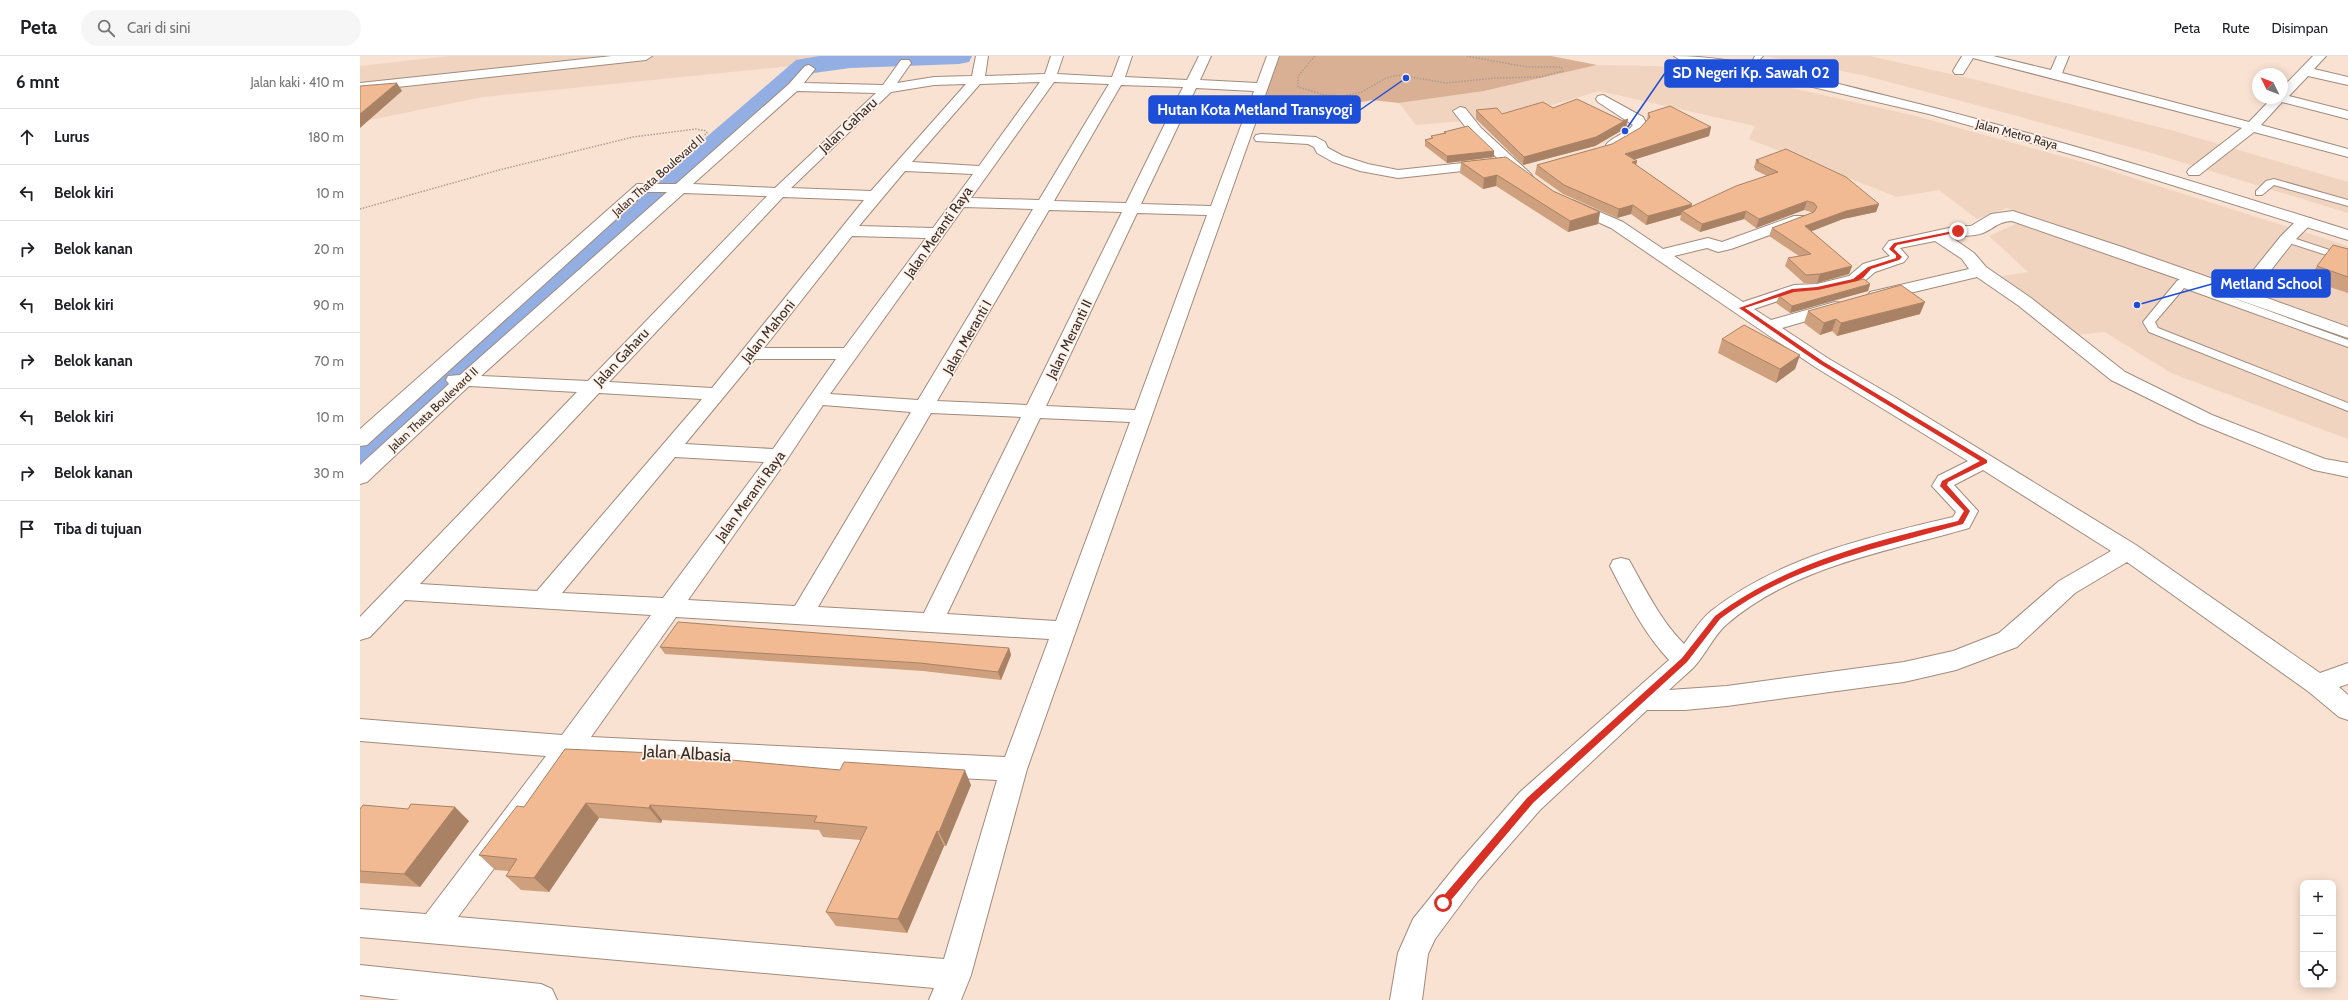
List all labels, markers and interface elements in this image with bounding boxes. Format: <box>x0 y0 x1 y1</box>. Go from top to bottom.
search box <box>81 10 361 46</box>
text: Peta <box>20 16 57 39</box>
icon: search <box>95 17 117 39</box>
text: Cari di sini <box>127 19 190 37</box>
text: Peta <box>2174 19 2200 37</box>
text: Rute <box>2222 19 2250 37</box>
text: Disimpan <box>2272 19 2328 37</box>
callout: SD Negeri Kp. Sawah 02 <box>1665 60 1838 87</box>
text: SD Negeri Kp. Sawah 02 <box>1672 64 1830 82</box>
north arrow <box>2252 68 2288 104</box>
text: 6 mnt <box>16 72 59 92</box>
text: Jalan kaki · 410 m <box>250 74 344 90</box>
street label: Jalan Gaharu <box>814 93 881 157</box>
callout: Hutan Kota Metland Transyogi <box>1149 96 1360 123</box>
text: Hutan Kota Metland Transyogi <box>1157 101 1353 119</box>
street label: Jalan Metro Raya <box>1974 116 2060 152</box>
icon: ahead <box>16 126 38 148</box>
text: Lurus <box>54 128 89 146</box>
text: 180 m <box>308 129 344 145</box>
street label: Jalan Thata Boulevard II <box>608 131 707 220</box>
icon: left <box>16 182 38 204</box>
street label: Jalan Meranti Raya <box>899 183 976 282</box>
text: Belok kiri <box>54 184 114 202</box>
text: 10 m <box>316 185 344 201</box>
route end <box>1949 222 1967 240</box>
icon: right <box>16 238 38 260</box>
text: Belok kanan <box>54 240 133 258</box>
text: 20 m <box>314 241 344 257</box>
callout: Metland School <box>2212 270 2330 297</box>
text: Metland School <box>2220 275 2322 293</box>
icon: left <box>16 294 38 316</box>
text: Belok kiri <box>54 296 114 314</box>
street label: Jalan Mahoni <box>737 296 799 367</box>
street label: Jalan Meranti II <box>1042 296 1096 383</box>
text: 90 m <box>313 297 344 313</box>
street label: Jalan Meranti I <box>938 297 995 378</box>
street label: Jalan Gaharu <box>589 324 653 391</box>
icon: right <box>16 350 38 372</box>
text: Belok kanan <box>54 352 133 370</box>
text: 70 m <box>314 353 344 369</box>
street label: Jalan Thata Boulevard II <box>384 364 481 455</box>
icon: left <box>16 406 38 428</box>
text: Belok kiri <box>54 408 114 426</box>
text: 10 m <box>316 409 344 425</box>
street label: Jalan Meranti Raya <box>710 447 789 546</box>
icon: right <box>16 462 38 484</box>
text: Belok kanan <box>54 464 133 482</box>
text: 30 m <box>314 465 344 481</box>
icon: arrive <box>16 518 38 540</box>
text: Tiba di tujuan <box>54 520 142 538</box>
street label: Jalan Albasia <box>641 741 733 765</box>
map controls <box>2300 880 2336 988</box>
button: + <box>2300 880 2336 916</box>
route start <box>1434 894 1452 912</box>
button: − <box>2300 916 2336 952</box>
button: locate <box>2300 952 2336 988</box>

